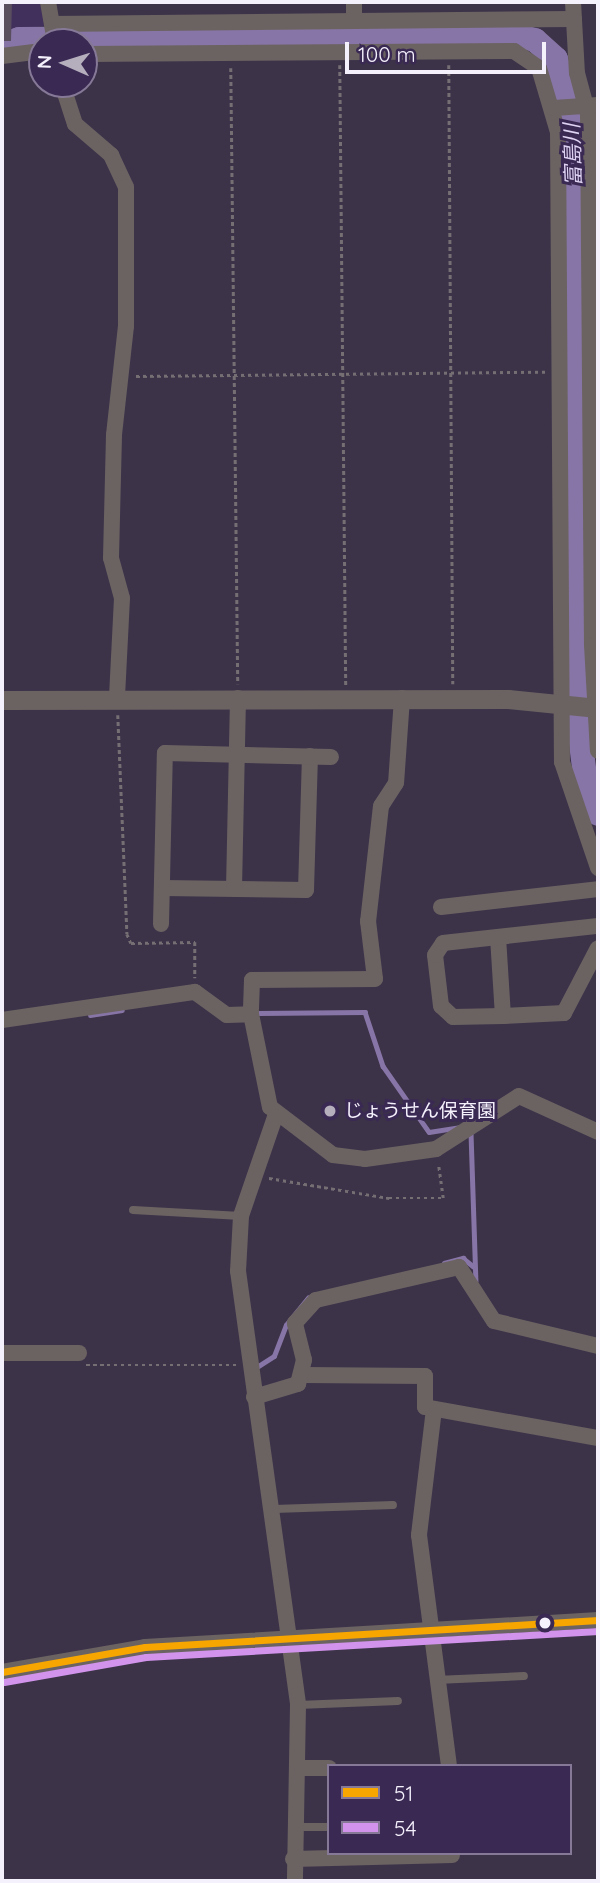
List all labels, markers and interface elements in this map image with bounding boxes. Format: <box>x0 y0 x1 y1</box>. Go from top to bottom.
north arrow <box>28 28 98 98</box>
scale bar <box>348 28 549 72</box>
text: 100 m <box>358 41 416 67</box>
text: N <box>32 54 56 70</box>
water label: 富島川 <box>558 123 586 187</box>
place label: じょうせん保育園 <box>344 1100 496 1122</box>
marker: じょうせん保育園 <box>322 1103 338 1119</box>
unlabelled marker <box>538 1616 552 1630</box>
legend <box>327 1764 572 1855</box>
text: 51 <box>394 1780 413 1806</box>
text: 54 <box>394 1815 417 1841</box>

